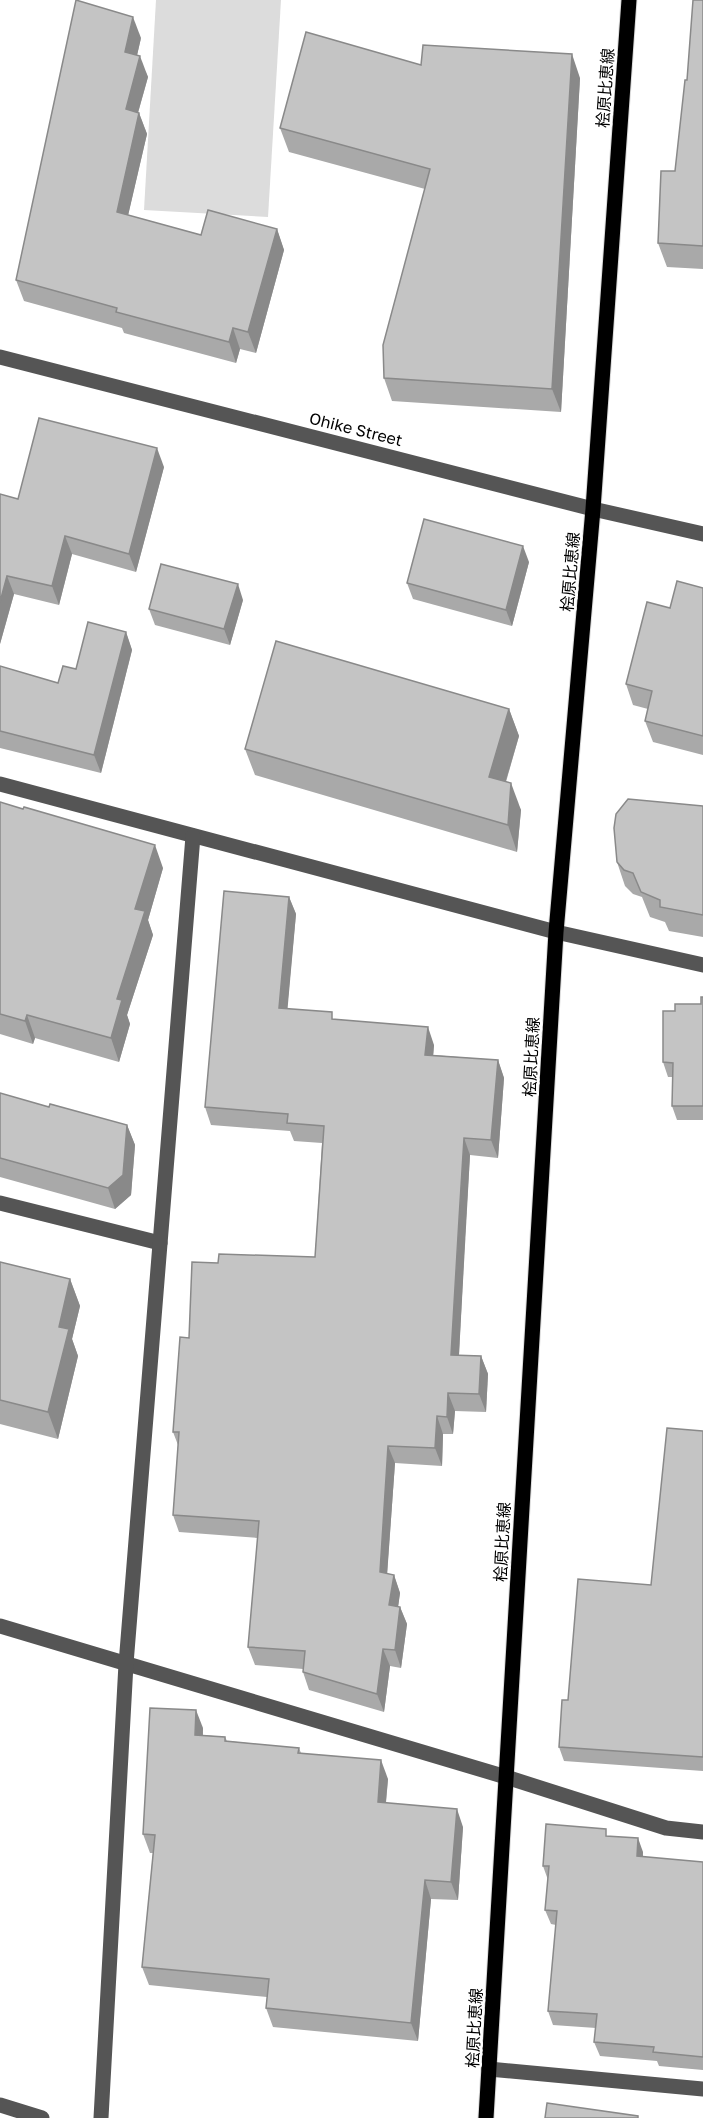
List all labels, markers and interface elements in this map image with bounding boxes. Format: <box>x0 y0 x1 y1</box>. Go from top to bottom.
street label: 桧原比恵線 <box>592 47 618 129</box>
street label: Ohike Street <box>307 408 405 450</box>
street label: 桧原比恵線 <box>557 531 583 613</box>
street label: 桧原比恵線 <box>519 1017 543 1097</box>
street label: 桧原比恵線 <box>490 1502 514 1582</box>
street label: 桧原比恵線 <box>462 1988 486 2068</box>

